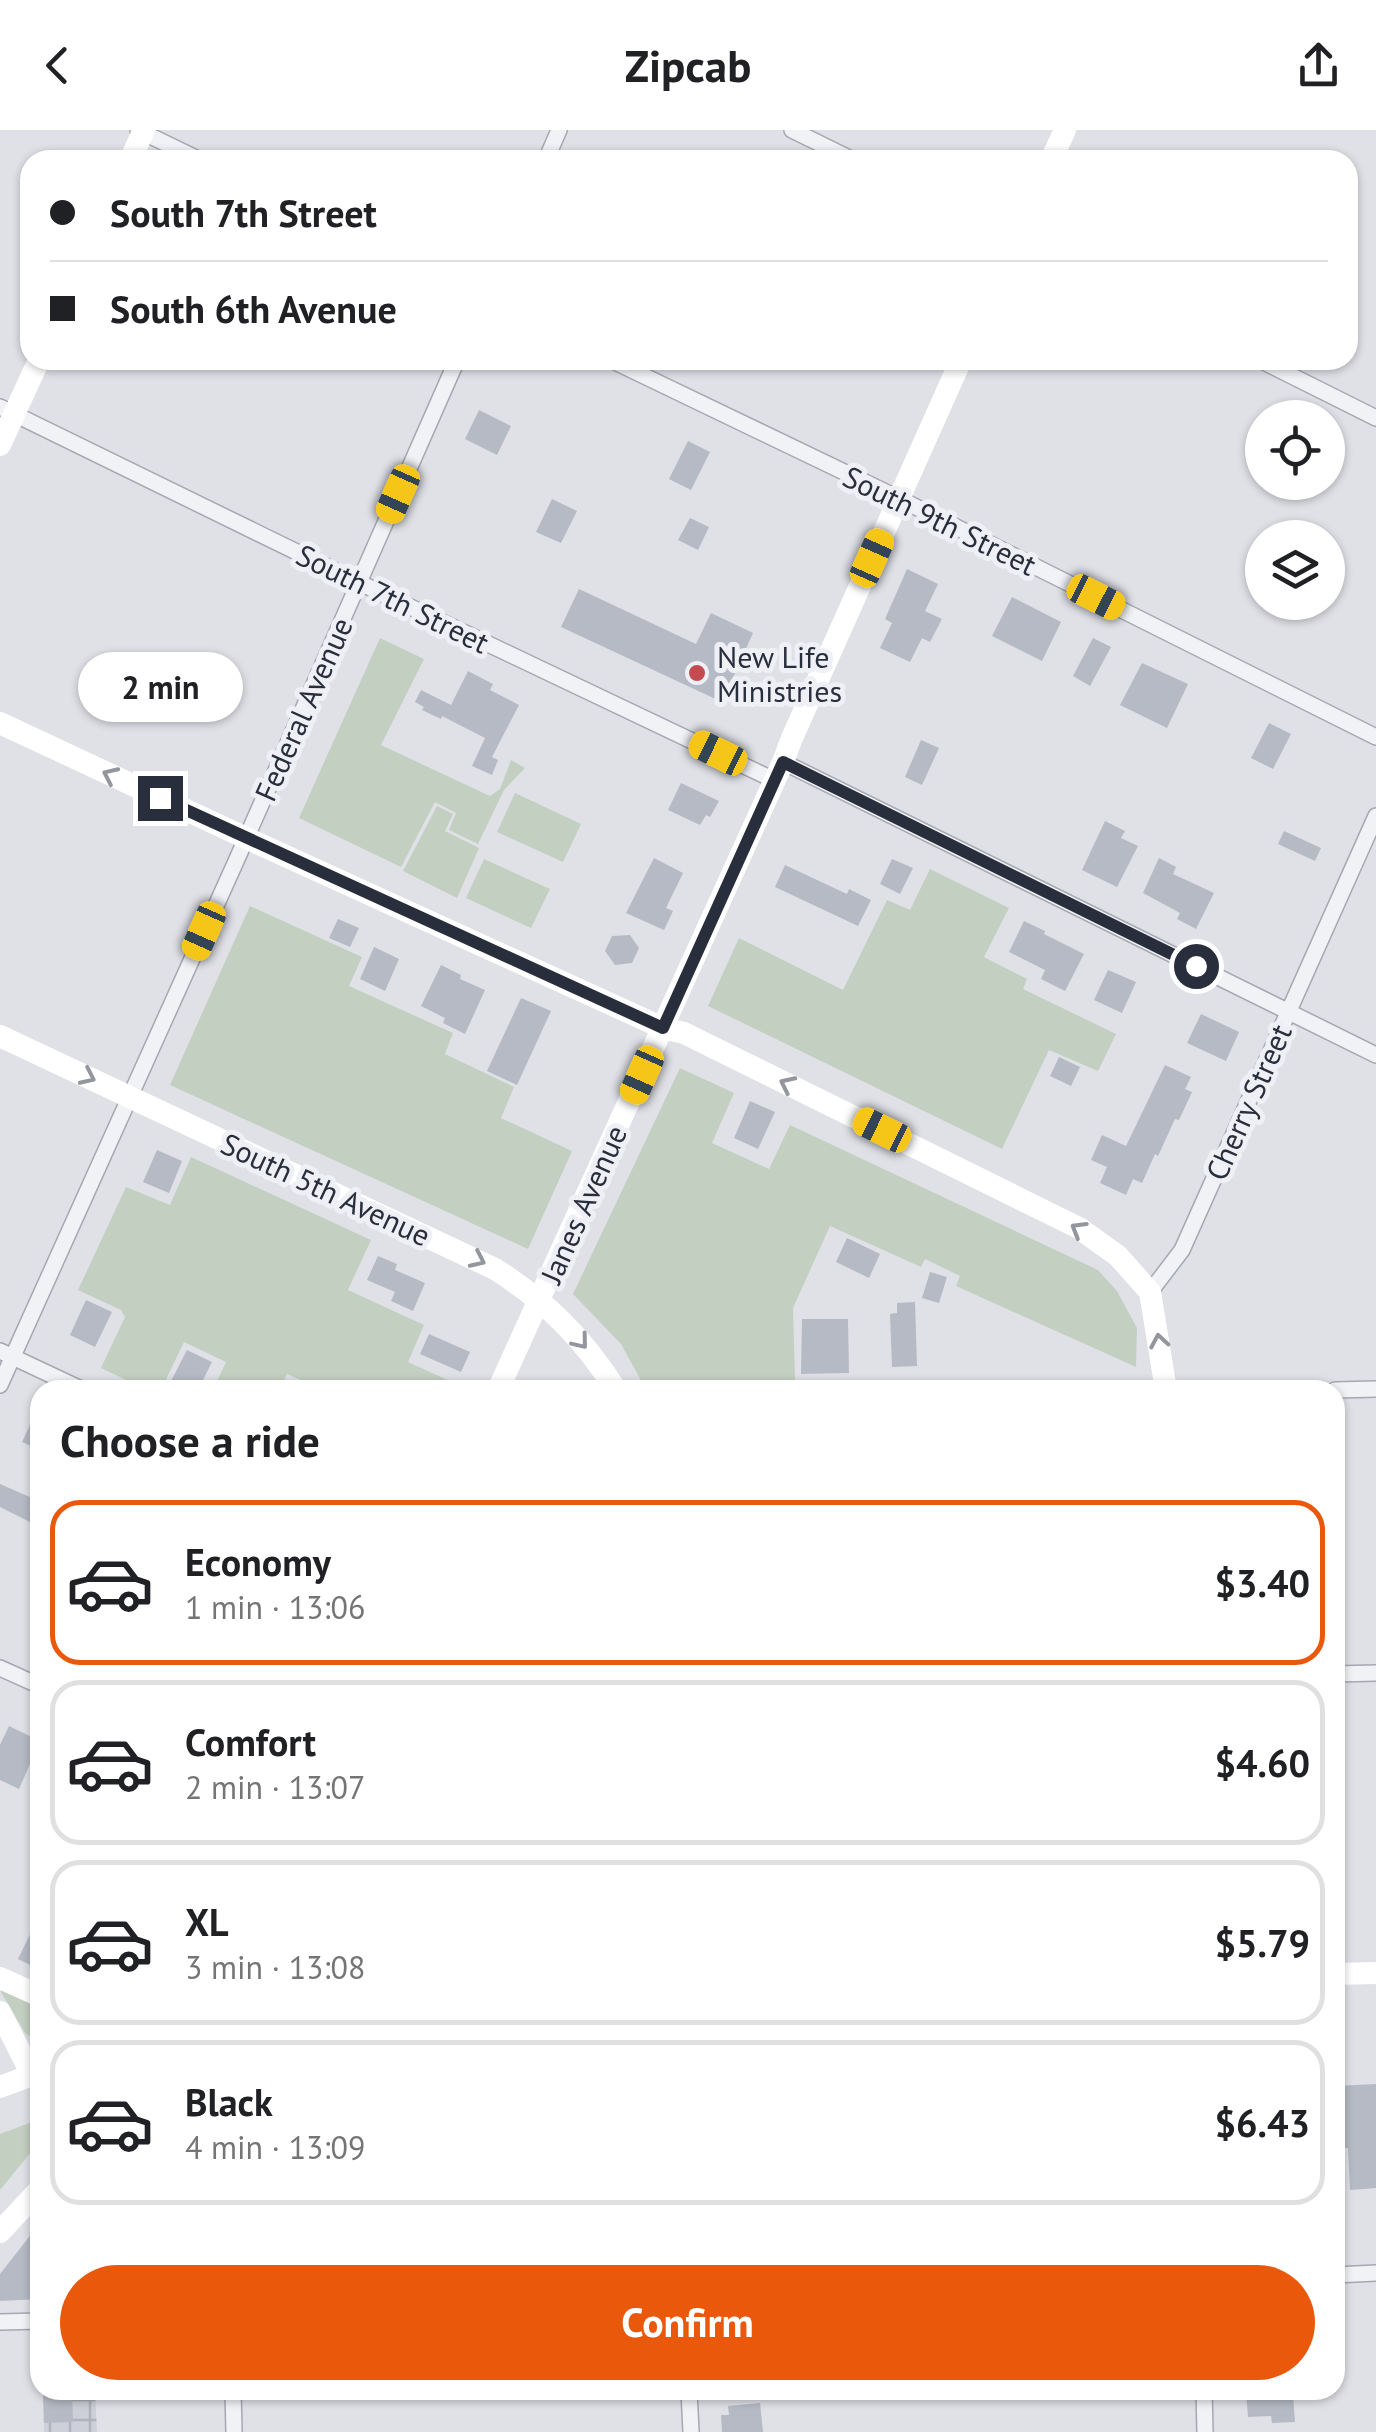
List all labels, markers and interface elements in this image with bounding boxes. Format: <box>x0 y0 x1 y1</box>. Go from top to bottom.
text: Zipcab <box>625 36 751 94</box>
icon: back <box>30 38 85 93</box>
icon: share <box>1291 38 1346 93</box>
text: South 7th Street <box>110 188 377 237</box>
text: South 6th Avenue <box>110 284 397 333</box>
map controls <box>1245 400 1345 620</box>
button: locate <box>1245 400 1345 500</box>
street label: South 9th Street <box>837 456 1043 584</box>
car <box>372 460 424 528</box>
button: layers <box>1245 520 1345 620</box>
car <box>846 524 898 592</box>
street label: South 7th Street <box>290 535 496 661</box>
car <box>1062 570 1130 624</box>
street label: Federal Avenue <box>245 611 361 807</box>
place label: New Life Ministries <box>717 637 842 710</box>
callout: 2 min <box>78 653 242 723</box>
marker: New Life Ministries <box>686 662 708 684</box>
text: 2 min <box>121 666 200 708</box>
car <box>684 726 752 780</box>
one-way arrow <box>102 767 120 787</box>
route end <box>138 776 183 821</box>
car <box>178 897 230 965</box>
route start <box>1174 944 1219 989</box>
street label: Cherry Street <box>1196 1018 1300 1186</box>
car <box>616 1041 668 1109</box>
one-way arrow <box>78 1065 96 1085</box>
one-way arrow <box>779 1076 797 1096</box>
car <box>848 1103 916 1157</box>
street label: Janes Avenue <box>530 1119 635 1291</box>
street label: South 5th Avenue <box>215 1123 437 1255</box>
one-way arrow <box>1071 1222 1089 1241</box>
one-way arrow <box>467 1248 485 1268</box>
one-way arrow <box>569 1331 587 1349</box>
one-way arrow <box>1149 1333 1170 1349</box>
text: Choose a ride <box>60 1411 320 1469</box>
text: Economy <box>185 1537 331 1586</box>
icon: car <box>65 1538 155 1628</box>
text: $3.40 <box>1214 1558 1310 1607</box>
text: 1 min · 13:06 <box>185 1586 365 1628</box>
text: Comfort <box>185 1717 316 1766</box>
icon: car <box>65 1718 155 1808</box>
text: $4.60 <box>1214 1738 1310 1787</box>
text: 2 min · 13:07 <box>185 1766 365 1808</box>
text: XL <box>185 1897 229 1946</box>
icon: car <box>65 1898 155 1988</box>
text: $5.79 <box>1214 1918 1310 1967</box>
text: 3 min · 13:08 <box>185 1946 365 1988</box>
text: Black <box>185 2077 273 2126</box>
icon: car <box>65 2078 155 2168</box>
text: $6.43 <box>1214 2098 1310 2147</box>
text: 4 min · 13:09 <box>185 2126 365 2168</box>
button: Confirm <box>60 2265 1315 2380</box>

